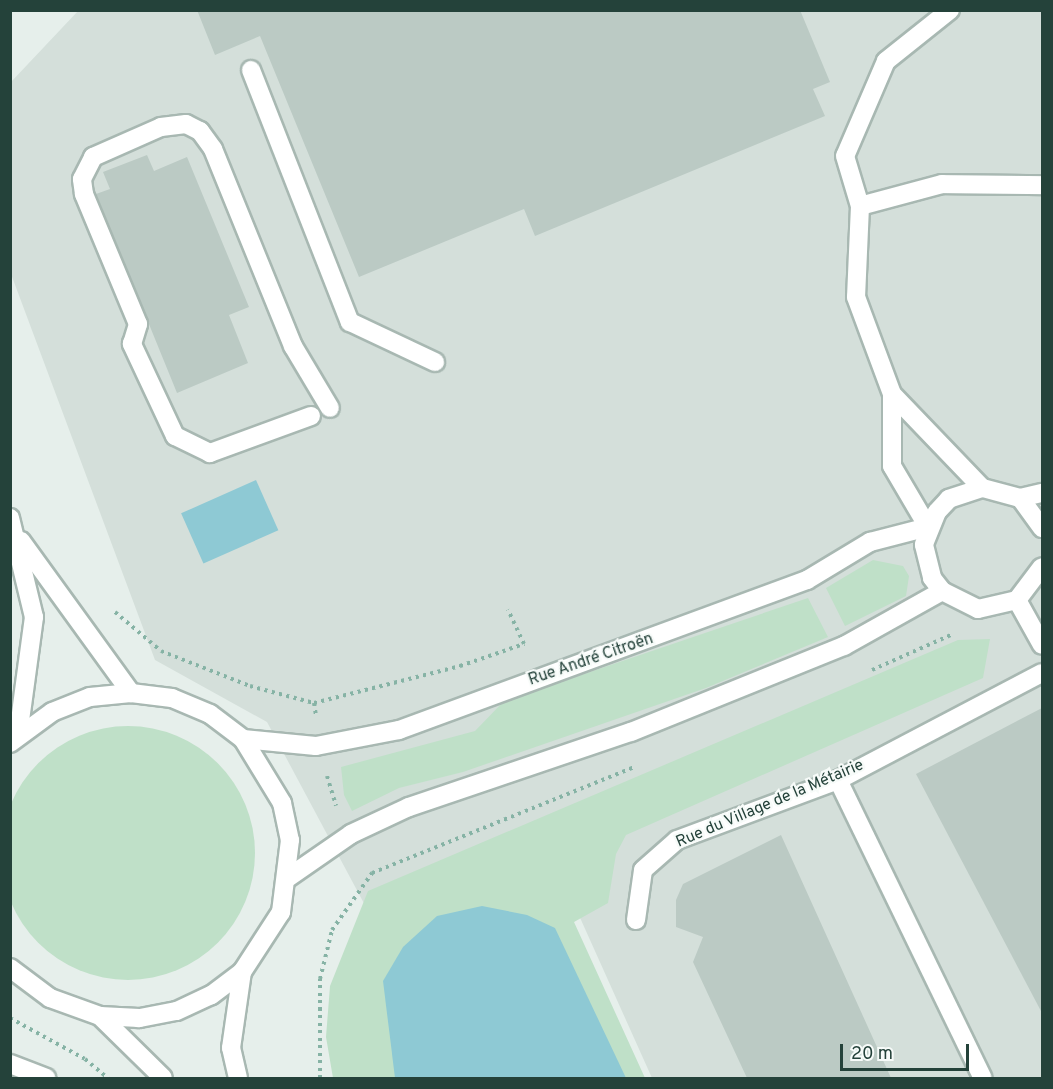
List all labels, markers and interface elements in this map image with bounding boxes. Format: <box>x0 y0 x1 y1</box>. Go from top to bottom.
street label: Rue André Citroën <box>526 630 656 690</box>
street label: Rue du Village de la Métairie <box>673 756 867 852</box>
scale bar <box>843 1032 972 1070</box>
text: 20 m <box>851 1043 893 1066</box>

